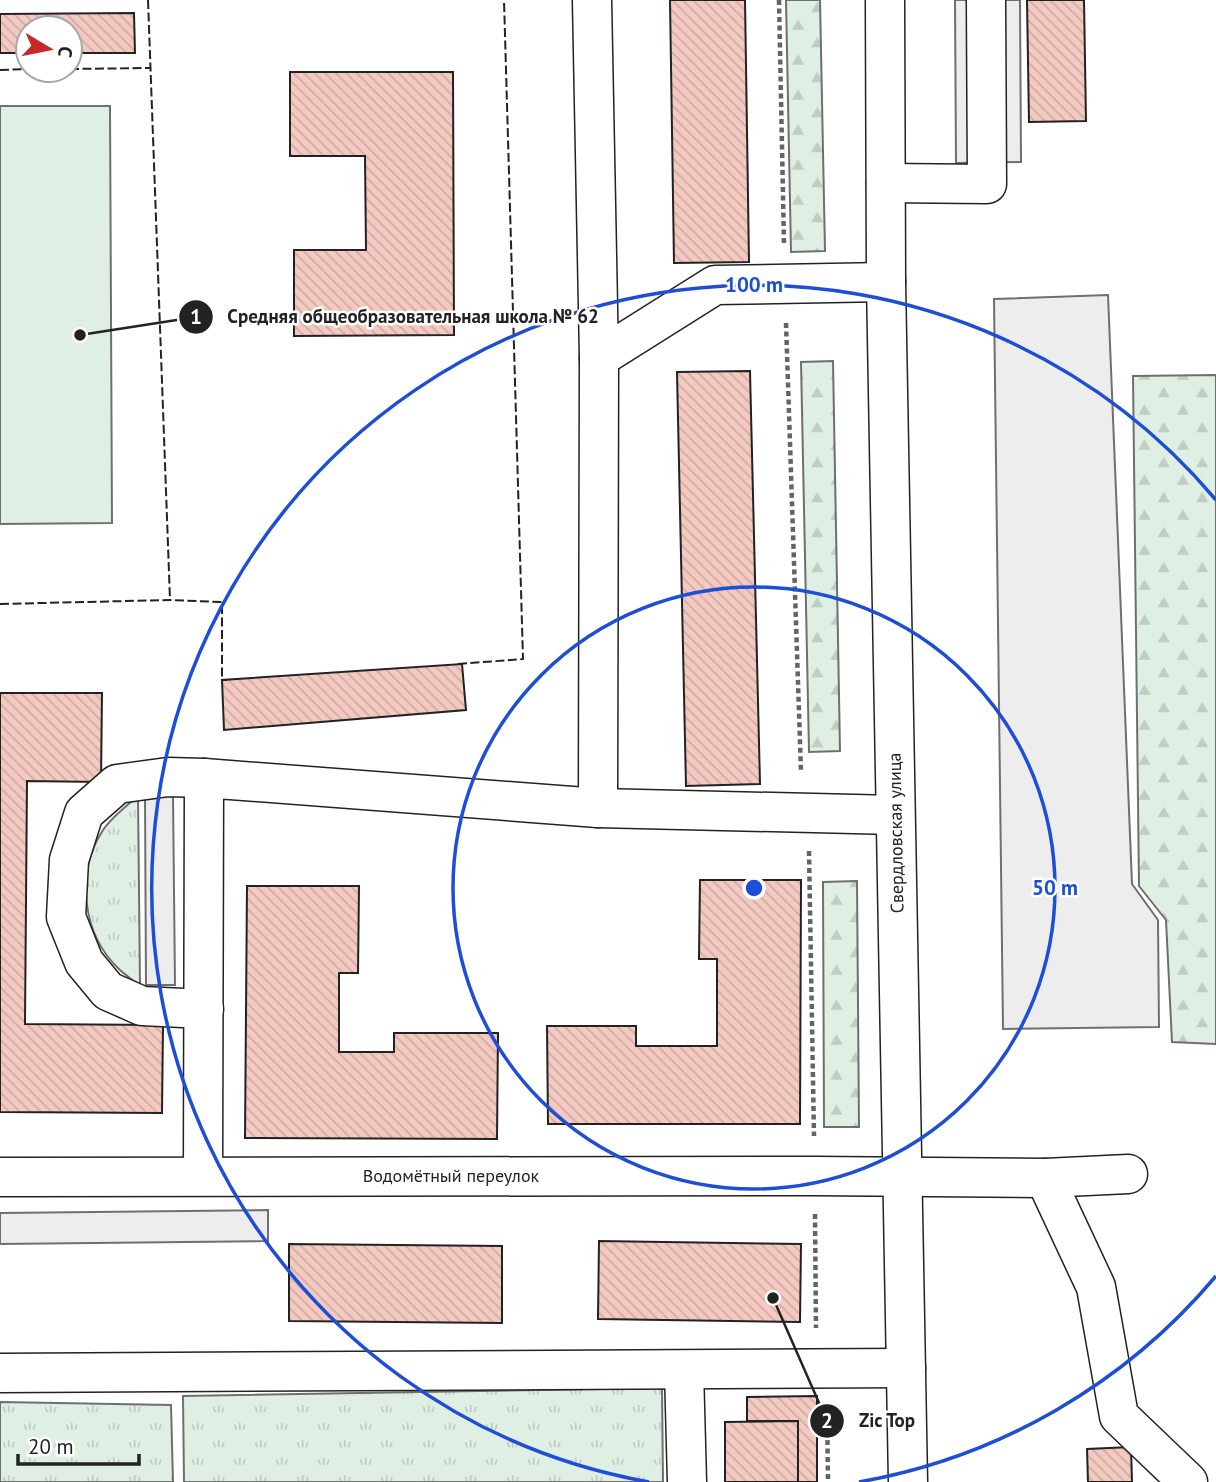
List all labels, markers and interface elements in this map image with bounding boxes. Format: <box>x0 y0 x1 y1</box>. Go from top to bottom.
north arrow <box>14 14 84 84</box>
text: С <box>53 45 78 60</box>
text: 100 m <box>725 271 783 298</box>
callout: Средняя общеобразовательная школа № 62 <box>178 297 613 337</box>
text: 1 <box>190 303 202 330</box>
text: Средняя общеобразовательная школа № 62 <box>227 304 599 328</box>
street label: Свердловская улица <box>883 752 908 914</box>
text: 50 m <box>1032 874 1078 901</box>
centre of rings <box>742 876 766 900</box>
street label: Водомётный переулок <box>363 1164 540 1187</box>
callout: Zic Top <box>809 1401 930 1441</box>
text: 2 <box>821 1407 833 1434</box>
text: Zic Top <box>859 1408 915 1432</box>
scale bar <box>18 1422 138 1466</box>
text: 20 m <box>28 1433 74 1460</box>

